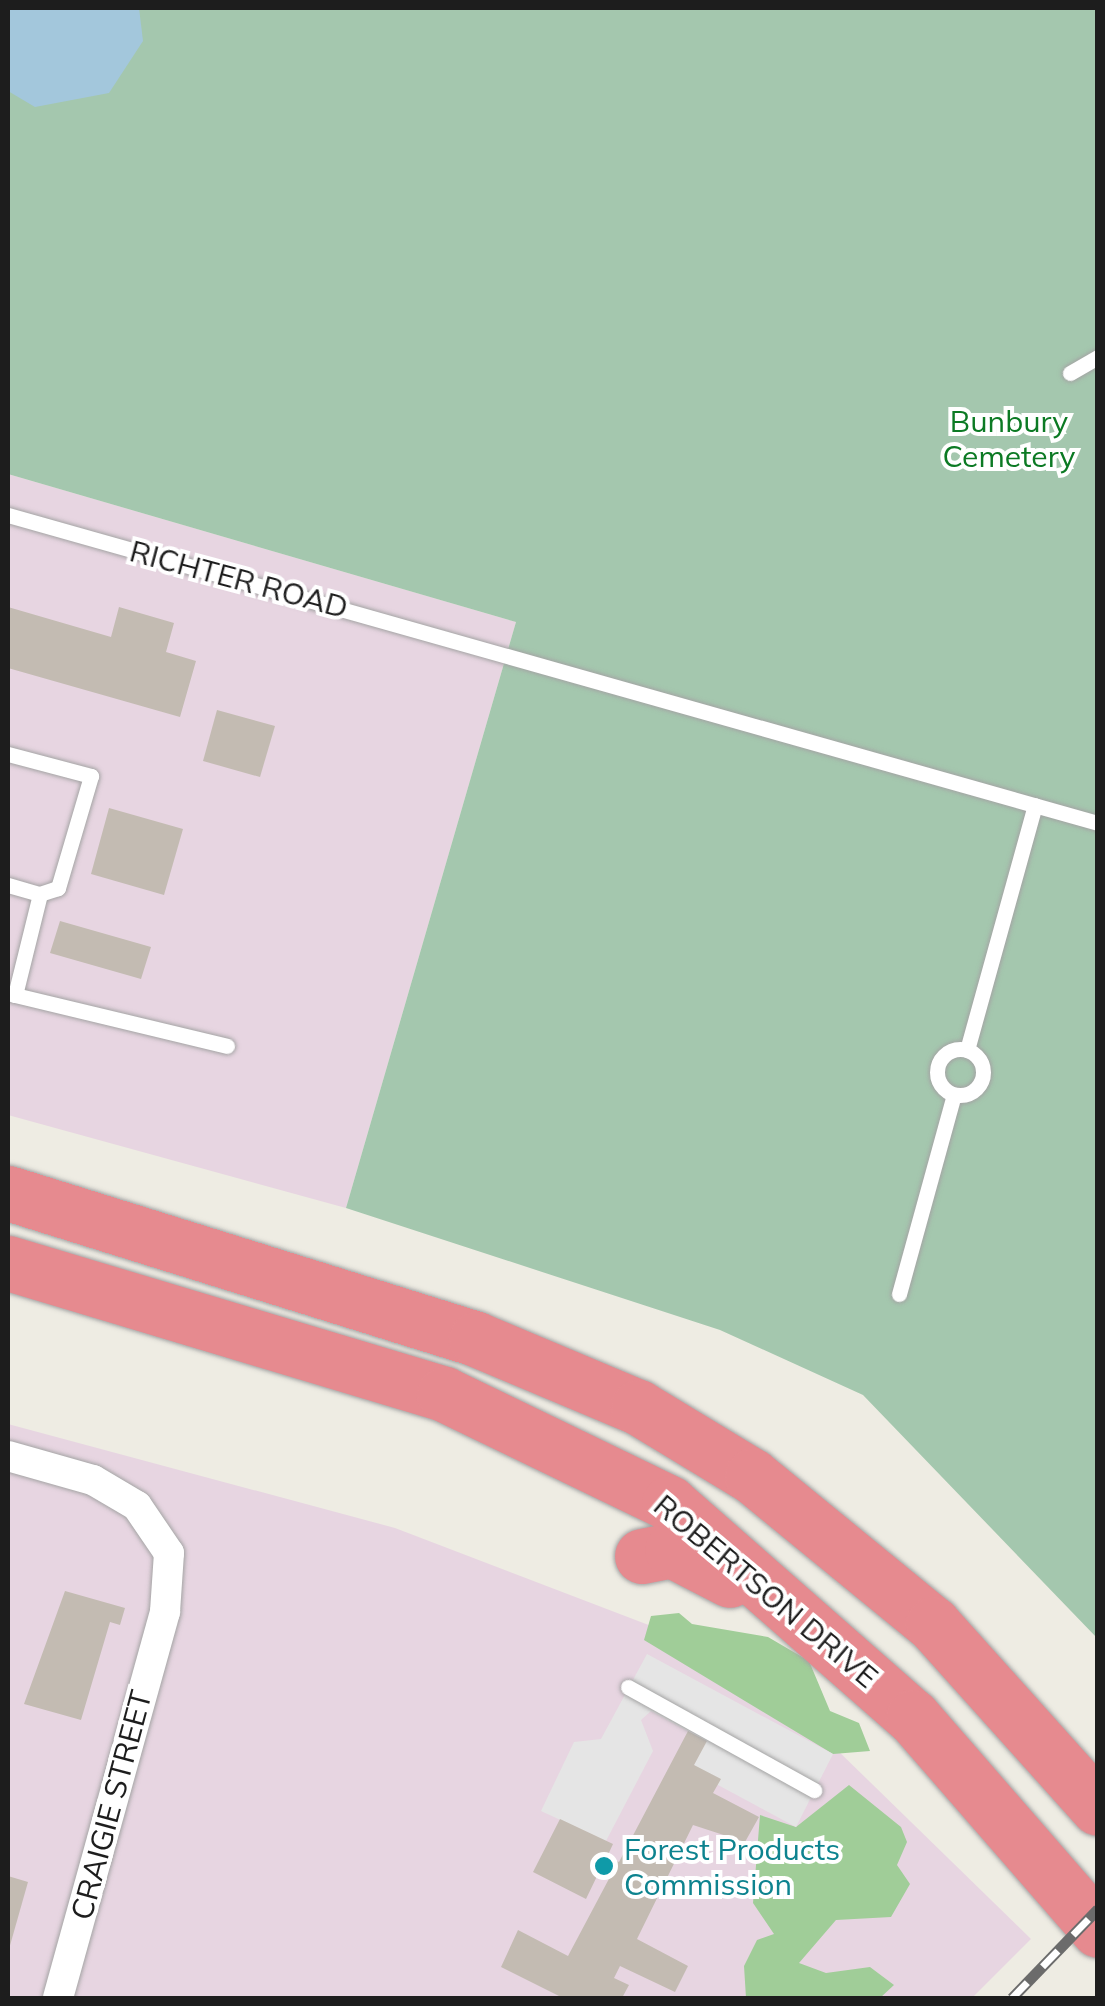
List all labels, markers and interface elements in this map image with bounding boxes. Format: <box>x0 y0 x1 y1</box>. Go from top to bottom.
park label: Bunbury Cemetery <box>943 403 1075 474</box>
street label: RICHTER ROAD <box>126 533 352 625</box>
street label: ROBERTSON DRIVE <box>647 1487 885 1695</box>
street label: CRAIGIE STREET <box>63 1686 159 1924</box>
place label: Forest Products Commission <box>624 1831 840 1902</box>
marker: Forest Products Commission <box>593 1855 615 1877</box>

